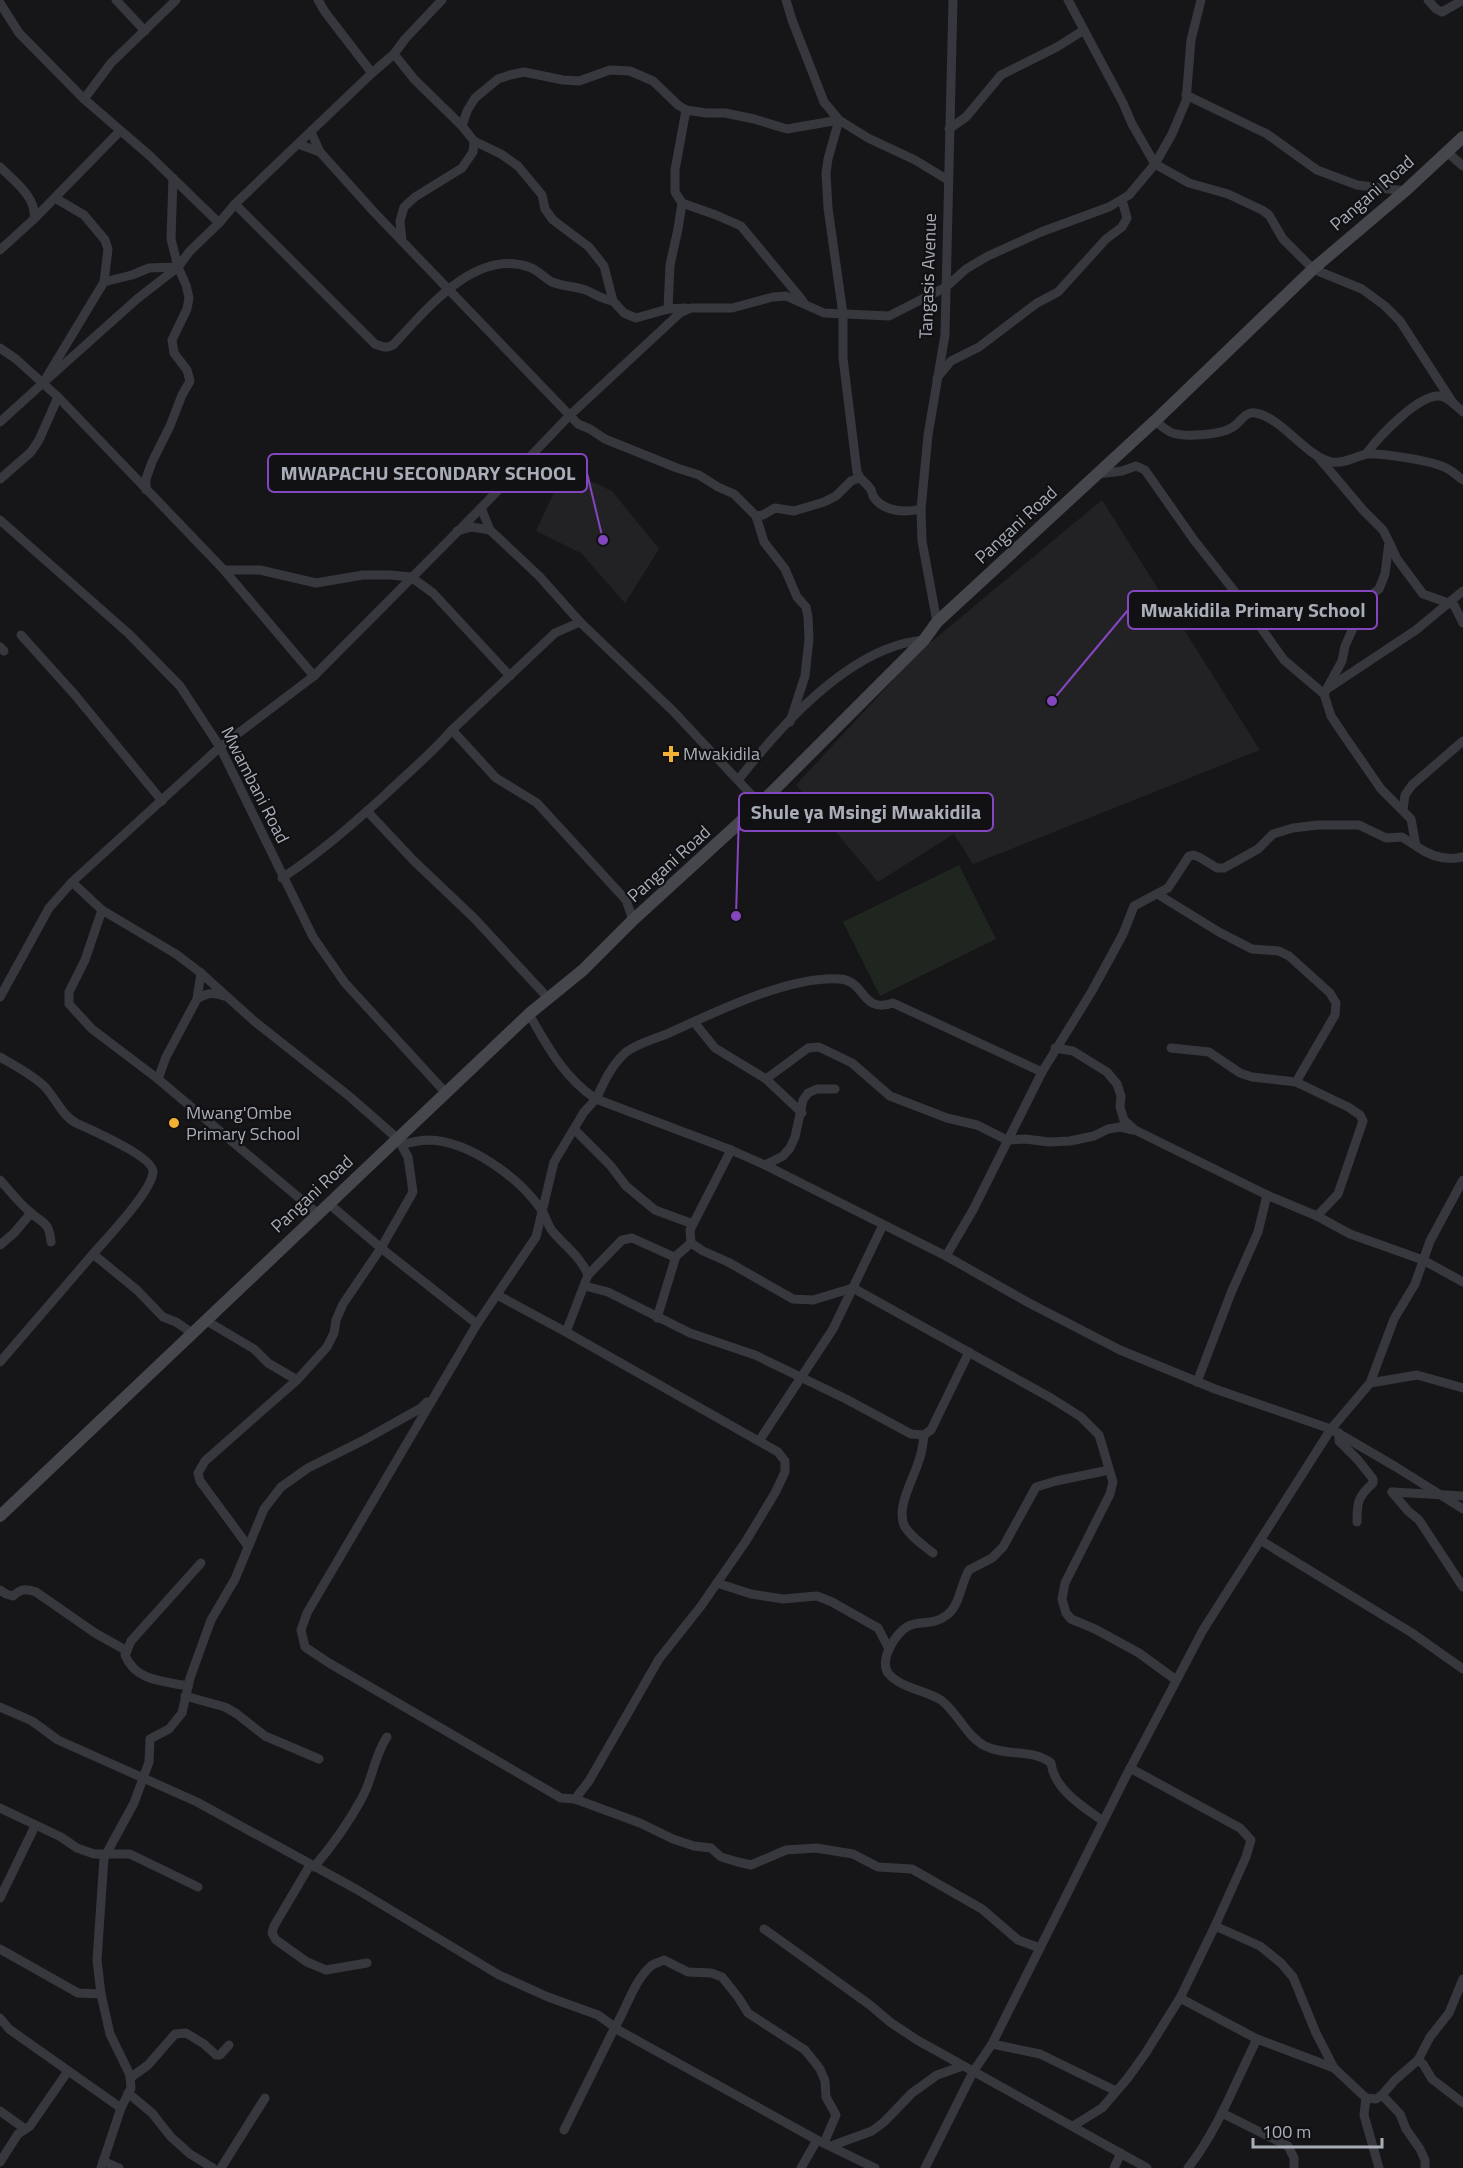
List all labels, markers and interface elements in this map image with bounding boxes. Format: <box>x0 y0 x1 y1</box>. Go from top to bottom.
street label: Pangani Road <box>1324 148 1420 237</box>
street label: Tangasis Avenue <box>912 213 943 339</box>
callout: MWAPACHU SECONDARY SCHOOL <box>268 454 587 492</box>
text: MWAPACHU SECONDARY SCHOOL <box>281 457 576 488</box>
street label: Pangani Road <box>968 479 1063 570</box>
callout: Mwakidila Primary School <box>1128 591 1377 629</box>
text: Mwakidila Primary School <box>1140 594 1366 625</box>
street label: Mwambani Road <box>214 722 296 848</box>
place label: Mwakidila <box>683 740 760 767</box>
marker: Mwakidila <box>664 747 678 761</box>
callout: Shule ya Msingi Mwakidila <box>739 793 993 831</box>
text: Shule ya Msingi Mwakidila <box>751 796 981 827</box>
street label: Pangani Road <box>621 819 716 908</box>
place label: Mwang'Ombe Primary School <box>186 1099 300 1147</box>
marker: Mwang'Ombe Primary School <box>167 1116 181 1130</box>
street label: Pangani Road <box>264 1148 359 1239</box>
scale bar <box>1253 2111 1382 2149</box>
text: 100 m <box>1262 2118 1311 2145</box>

